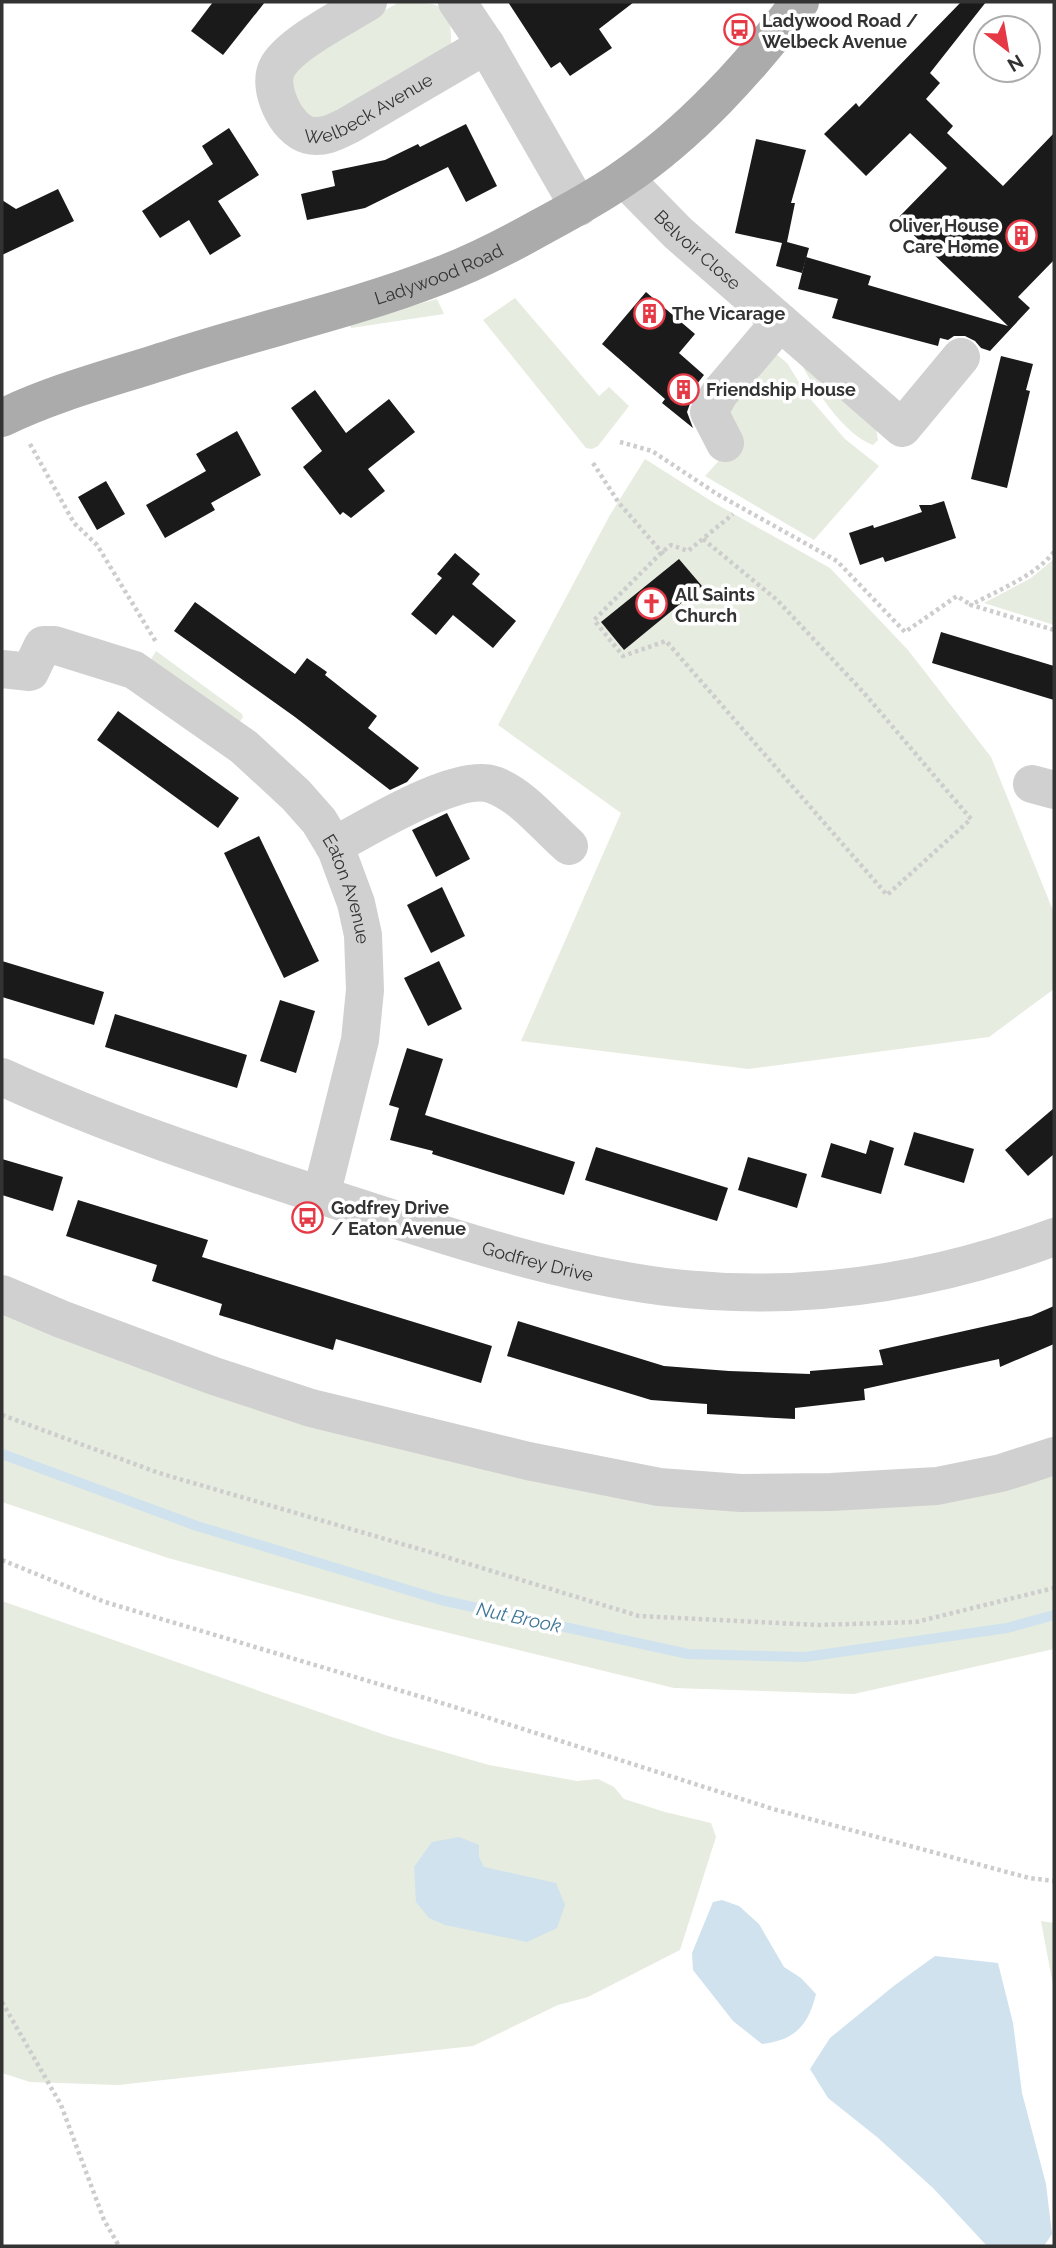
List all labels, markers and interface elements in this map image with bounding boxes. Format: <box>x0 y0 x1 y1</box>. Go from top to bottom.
place label: Ladywood Road / Welbeck Avenue <box>762 10 919 52</box>
bus stop icon: Ladywood Road / Welbeck Avenue <box>722 13 756 47</box>
north arrow <box>972 14 1042 84</box>
text: N <box>1004 50 1028 77</box>
street label: Welbeck Avenue <box>303 68 436 147</box>
street label: Belvoir Close <box>651 205 746 294</box>
place label: Oliver House Care Home <box>889 215 999 257</box>
building icon: Oliver House Care Home <box>1005 218 1039 252</box>
street label: Ladywood Road <box>372 239 506 308</box>
building icon: The Vicarage <box>632 296 666 330</box>
place label: The Vicarage <box>672 303 785 324</box>
building icon: Friendship House <box>666 372 700 406</box>
place label: Friendship House <box>706 379 856 400</box>
place label: All Saints Church <box>675 584 755 626</box>
church icon: All Saints Church <box>635 587 669 621</box>
street label: Eaton Avenue <box>319 830 374 945</box>
place label: Godfrey Drive / Eaton Avenue <box>331 1197 466 1239</box>
bus stop icon: Godfrey Drive / Eaton Avenue <box>291 1200 325 1234</box>
street label: Godfrey Drive <box>480 1236 596 1285</box>
water label: Nut Brook <box>475 1597 563 1637</box>

